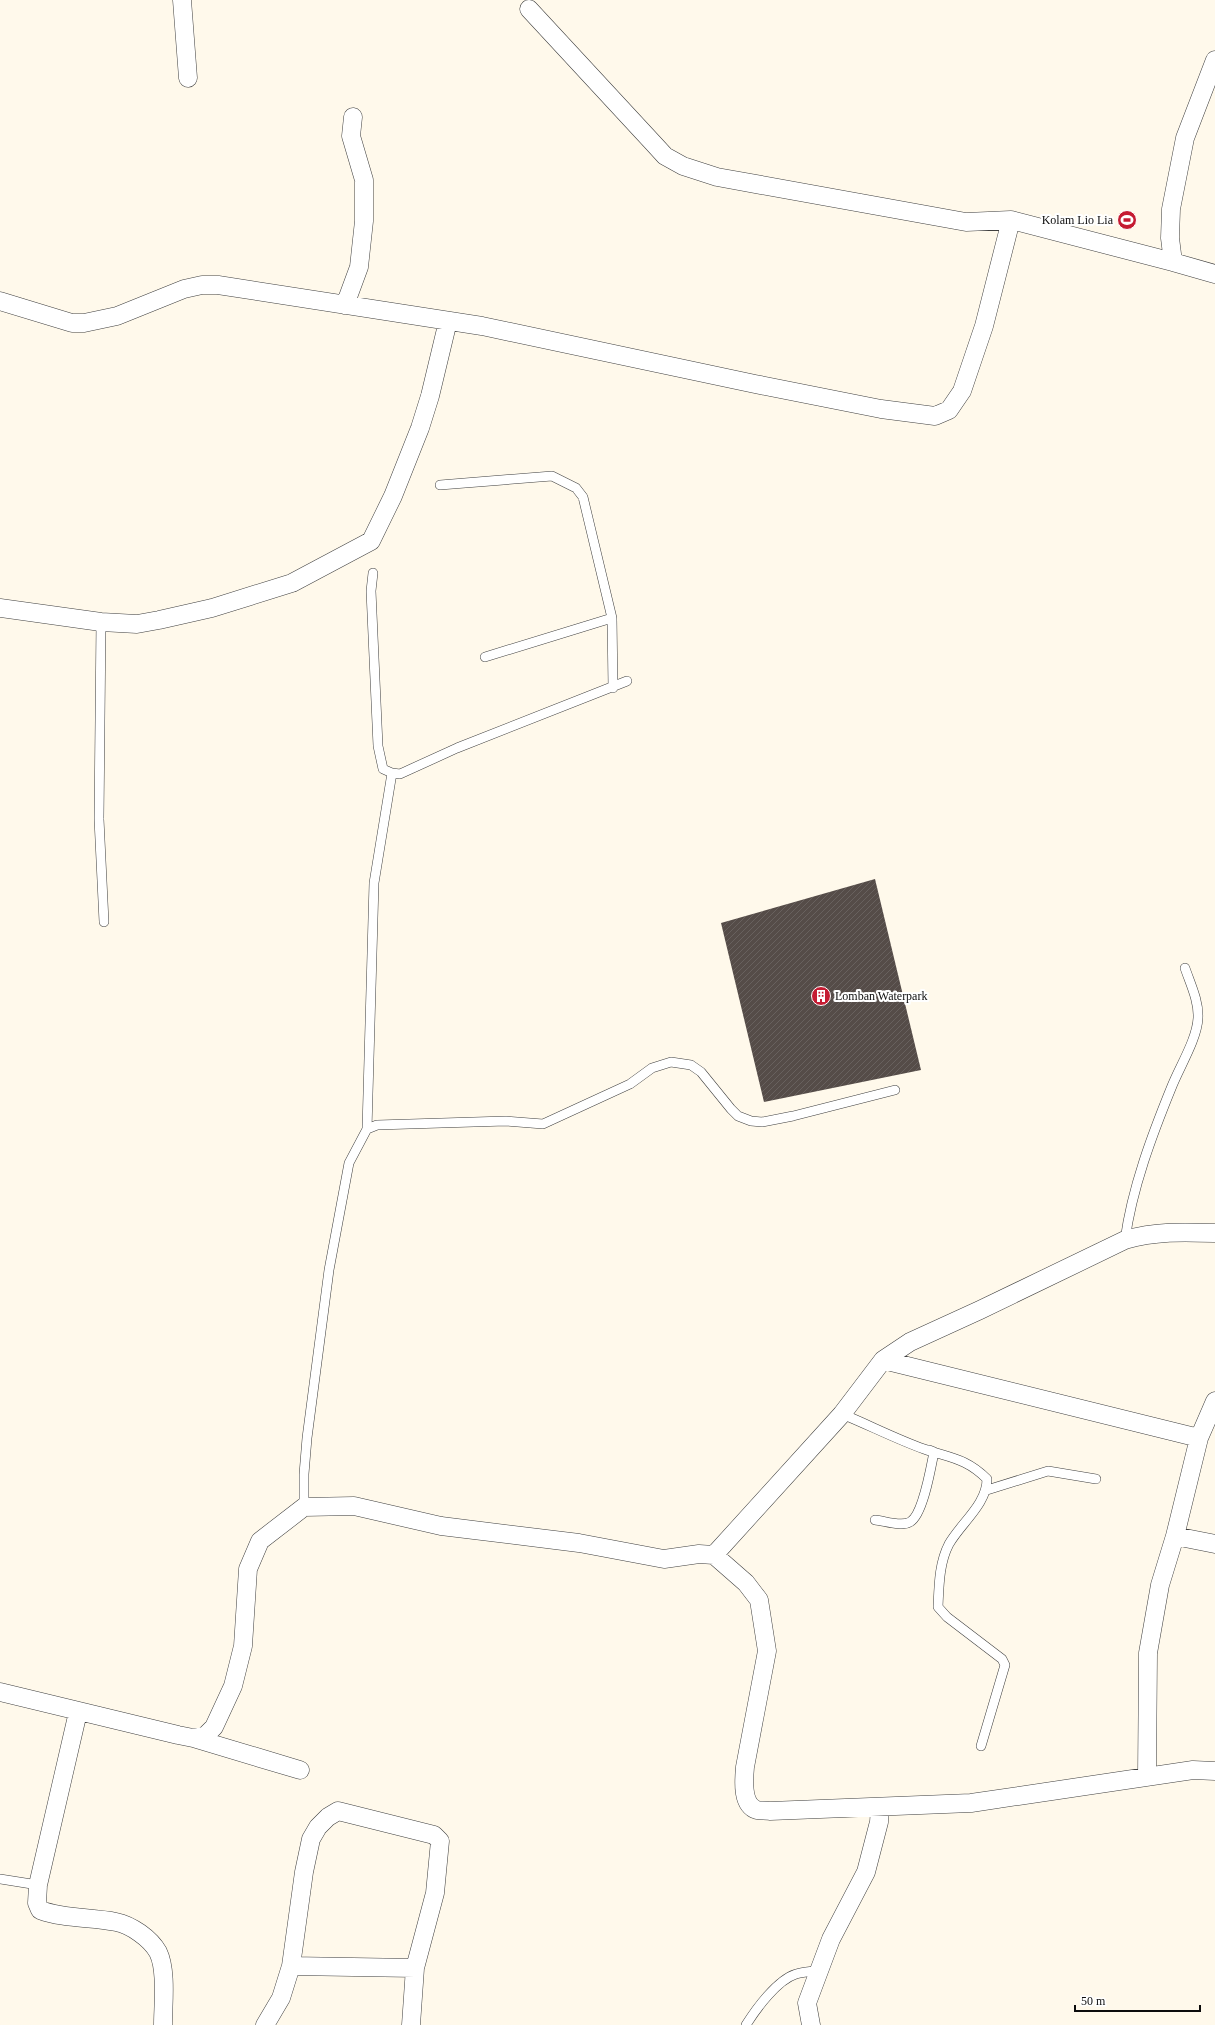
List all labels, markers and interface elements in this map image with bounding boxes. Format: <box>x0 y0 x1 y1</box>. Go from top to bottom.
sports icon: Kolam Lio Lia <box>1116 209 1138 231</box>
place label: Kolam Lio Lia <box>1042 213 1114 227</box>
building icon: Lomban Waterpark <box>810 985 832 1007</box>
place label: Lomban Waterpark <box>835 989 927 1003</box>
scale bar <box>1075 1987 1200 2013</box>
text: 50 m <box>1081 1994 1106 2008</box>

